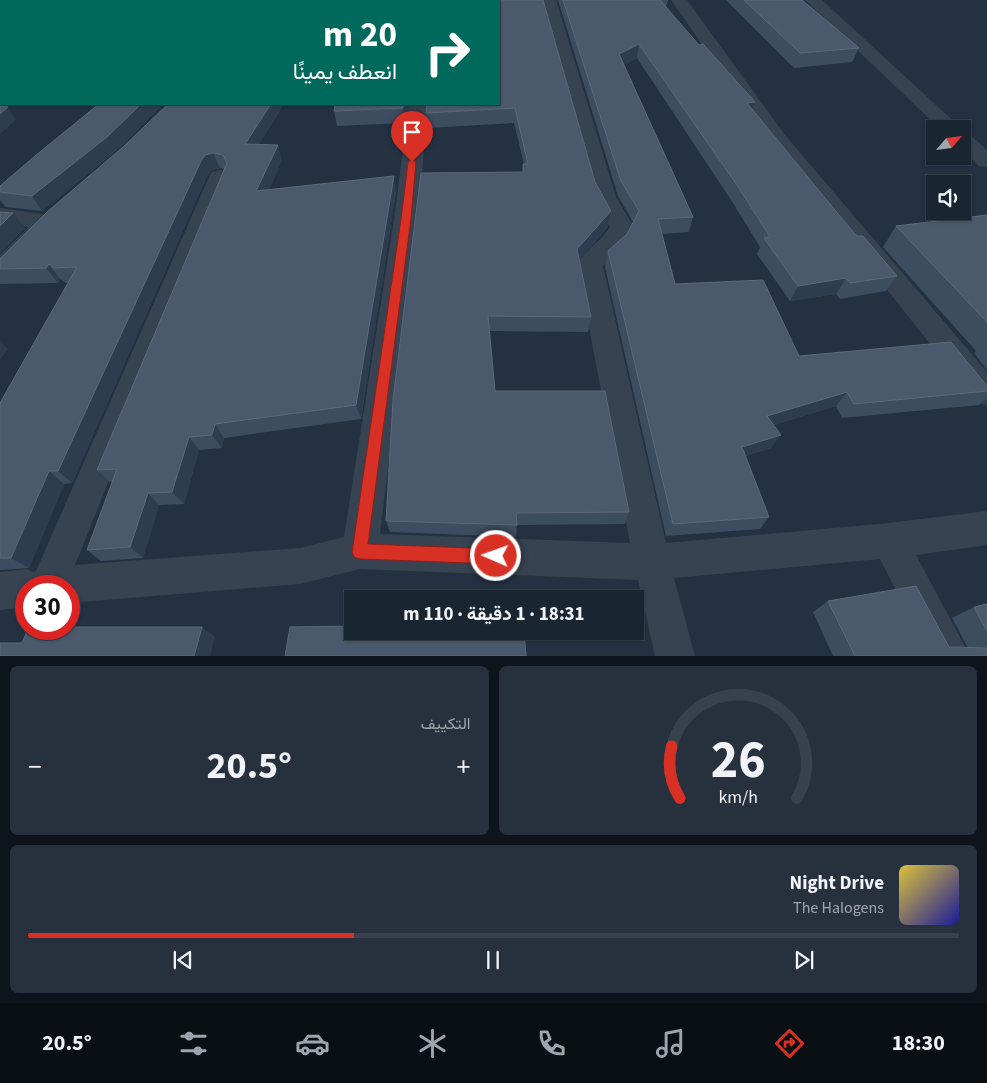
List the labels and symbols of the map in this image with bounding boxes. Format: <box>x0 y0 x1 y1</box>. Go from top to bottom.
pin <box>391 111 433 162</box>
north arrow <box>926 120 971 165</box>
position arrow <box>469 529 521 581</box>
speed limit sign: 30 <box>15 575 80 640</box>

